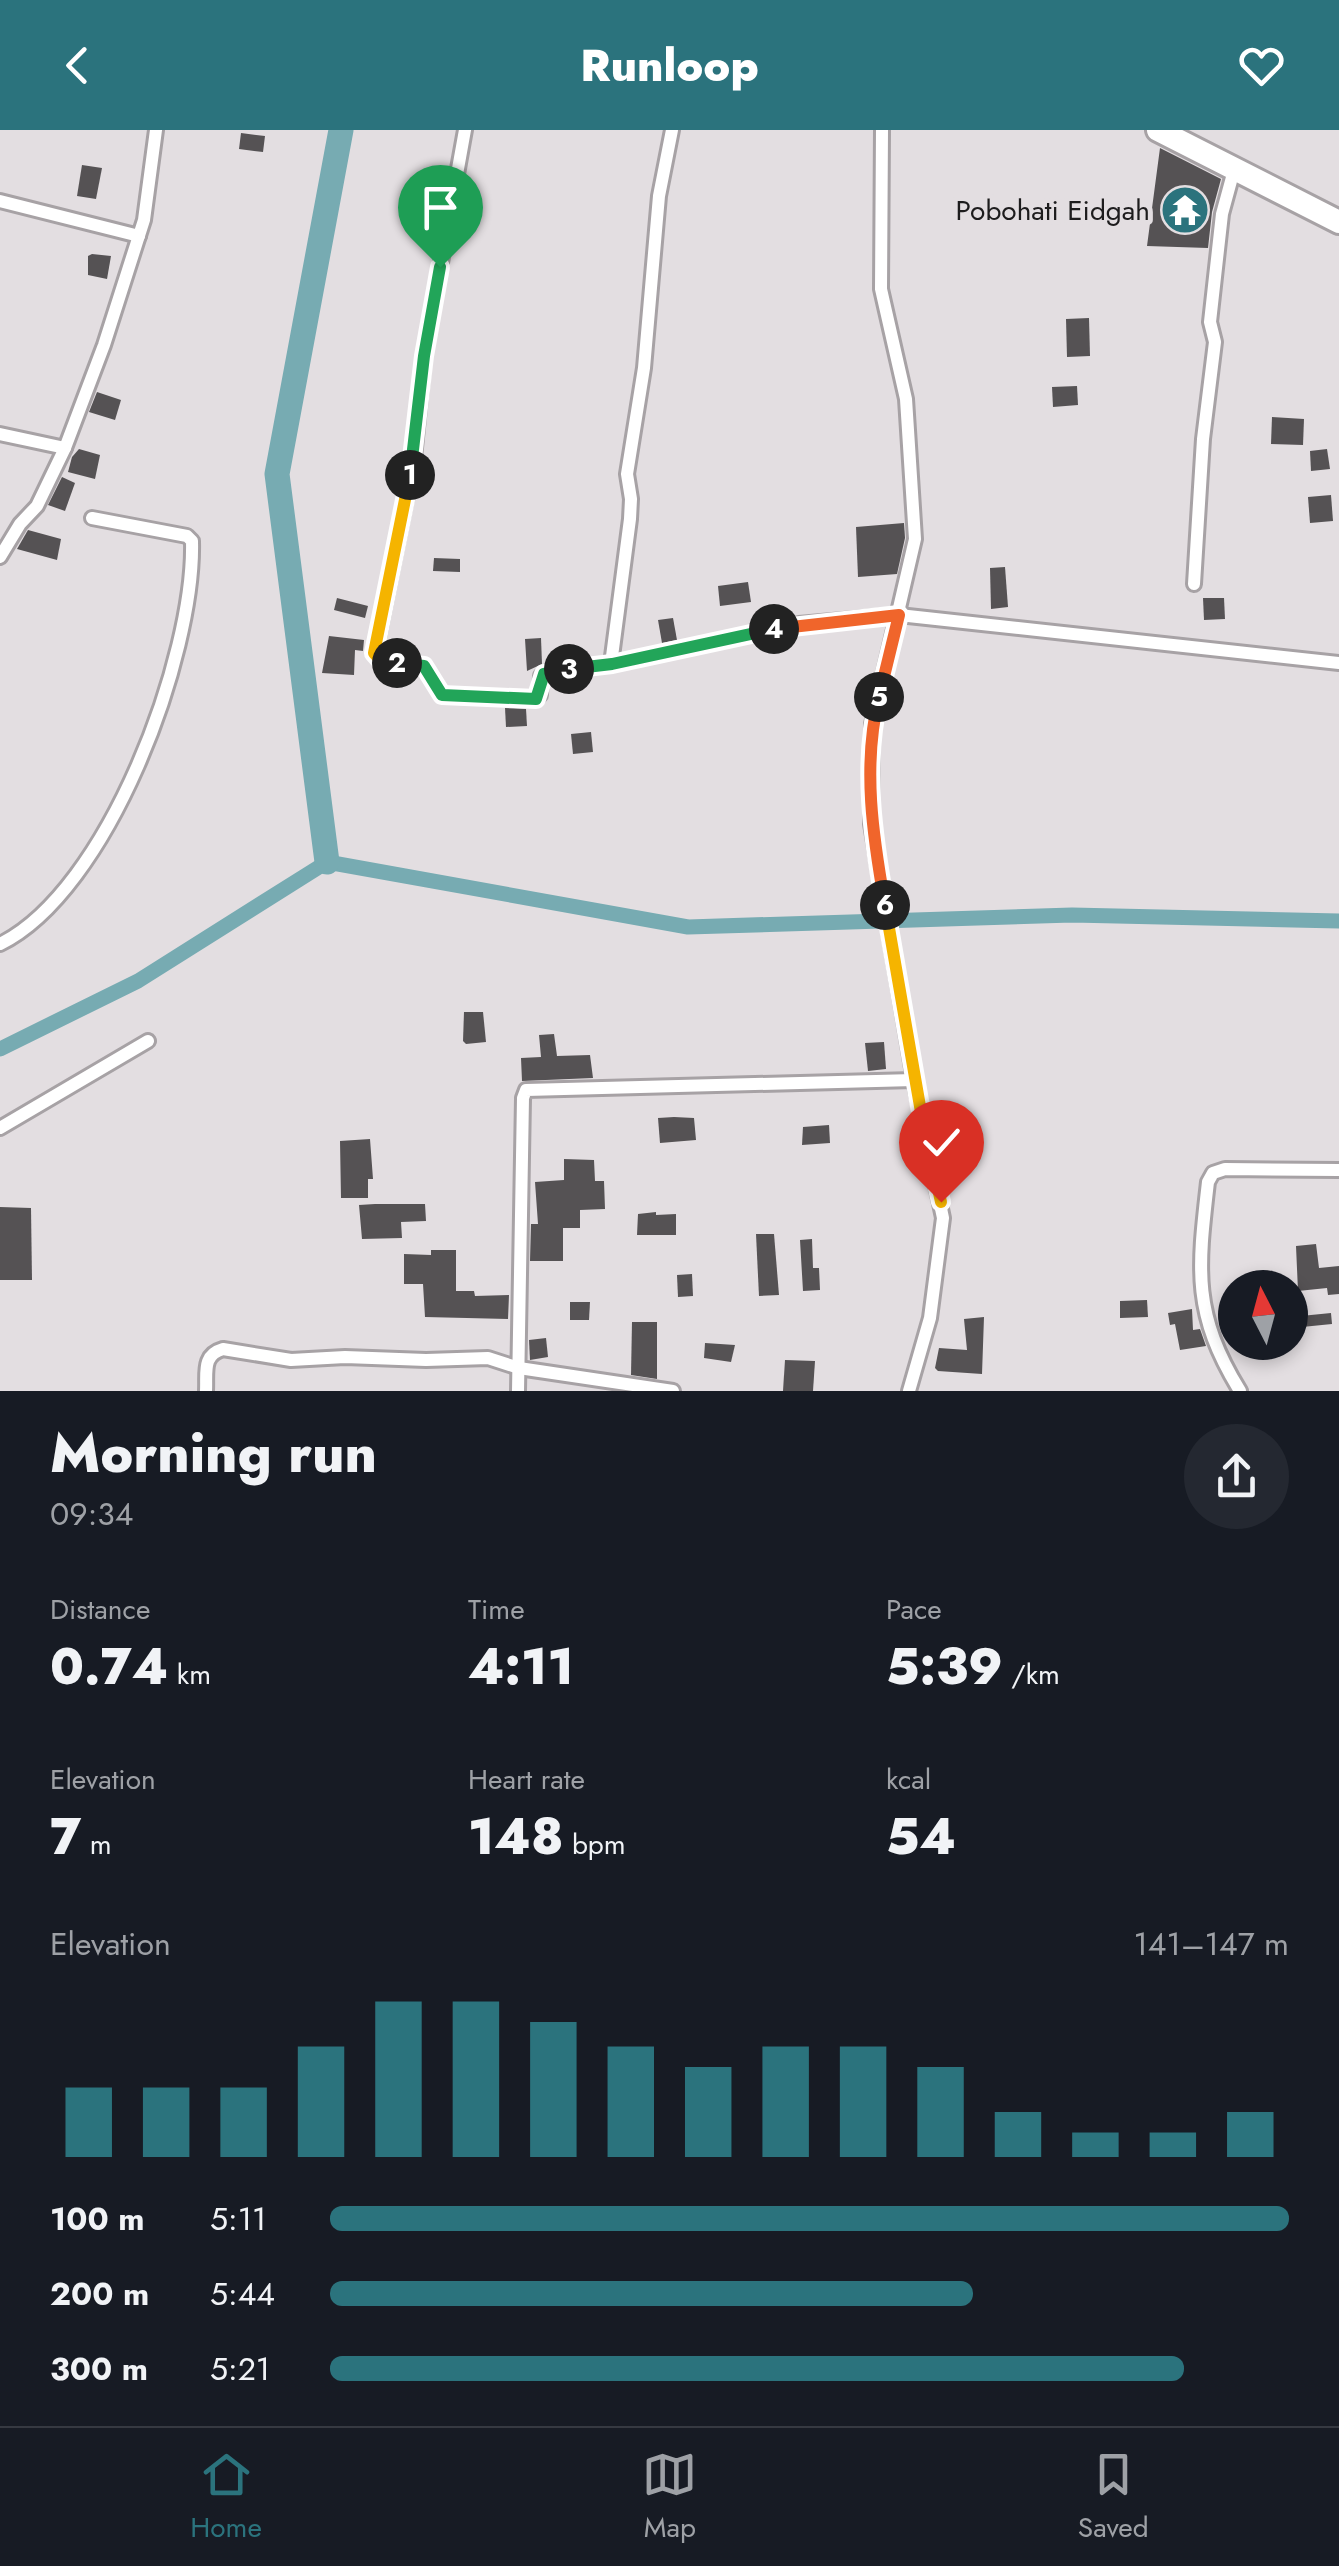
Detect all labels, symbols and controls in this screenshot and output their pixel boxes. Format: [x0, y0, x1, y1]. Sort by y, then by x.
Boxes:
text: Runloop [580, 33, 759, 98]
icon: back [50, 38, 105, 93]
icon: heart [1234, 38, 1289, 93]
pin [398, 165, 483, 268]
icon: arrive [413, 180, 468, 235]
temple icon: Pobohati Eidgah [1159, 184, 1211, 236]
place label: Pobohati Eidgah [956, 190, 1150, 231]
pin: 1 [385, 450, 435, 500]
text: 1 [403, 454, 417, 495]
pin: 4 [749, 604, 799, 654]
text: 4 [764, 608, 784, 649]
pin: 2 [372, 638, 422, 688]
text: 2 [388, 642, 406, 683]
pin: 3 [544, 644, 594, 694]
text: 3 [560, 648, 578, 689]
pin: 5 [854, 672, 904, 722]
text: 5 [870, 676, 888, 717]
pin: 6 [860, 880, 910, 930]
text: 6 [876, 884, 894, 925]
pin [899, 1100, 984, 1203]
icon: check [914, 1115, 969, 1170]
north arrow [1218, 1270, 1308, 1360]
map controls [1218, 1270, 1308, 1360]
text: Morning run [50, 1413, 377, 1493]
button: share [1184, 1424, 1289, 1529]
text: 09:34 [50, 1491, 133, 1537]
text: Distance [50, 1589, 150, 1630]
text: Time [468, 1589, 525, 1630]
text: Pace [886, 1589, 942, 1630]
text: 0.74 [50, 1630, 168, 1703]
text: 4:11 [468, 1630, 574, 1703]
text: 5:39 [886, 1630, 1003, 1703]
text: km [168, 1654, 211, 1695]
text: /km [1003, 1654, 1060, 1695]
text: Elevation [50, 1759, 156, 1800]
text: Heart rate [468, 1759, 585, 1800]
text: kcal [886, 1759, 931, 1800]
text: 7 [50, 1800, 81, 1873]
text: 148 [468, 1800, 564, 1873]
text: 54 [886, 1800, 956, 1873]
text: m [81, 1824, 112, 1865]
text: bpm [564, 1824, 626, 1865]
text: Elevation [50, 1921, 171, 1967]
text: 141–147 m [1133, 1921, 1289, 1967]
text: 100 m [50, 2196, 145, 2242]
text: 5:11 [210, 2196, 266, 2242]
text: 200 m [50, 2271, 149, 2317]
text: 5:44 [210, 2271, 275, 2317]
text: 300 m [50, 2346, 148, 2392]
text: 5:21 [210, 2346, 270, 2392]
tab: Home [190, 2447, 262, 2548]
tab: Map [642, 2447, 697, 2548]
tab: Saved [1078, 2447, 1149, 2548]

